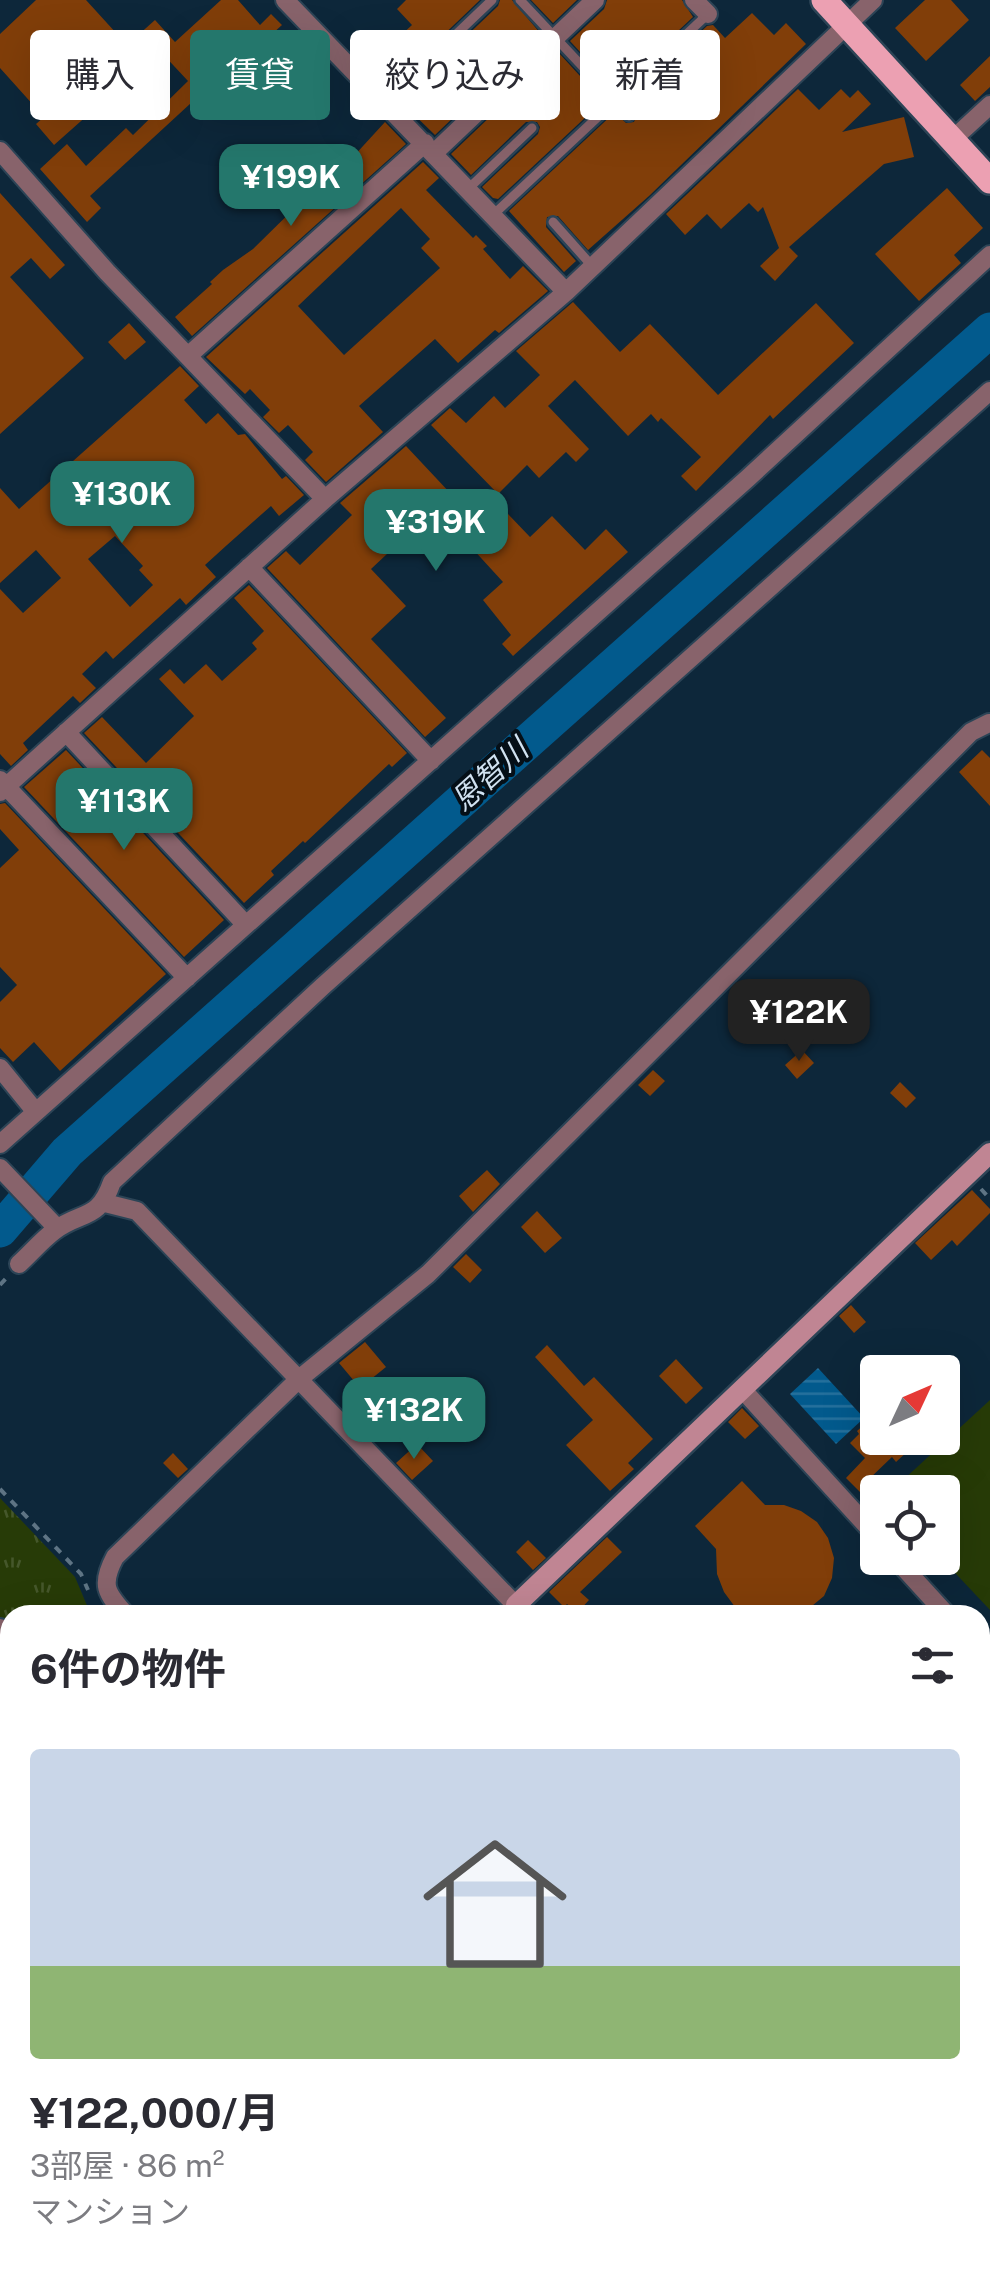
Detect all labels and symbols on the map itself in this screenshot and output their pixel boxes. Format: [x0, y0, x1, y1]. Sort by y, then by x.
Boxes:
pin: ¥199K [221, 144, 361, 229]
pin: ¥130K [52, 461, 192, 546]
pin: ¥319K [366, 489, 506, 574]
water label: 恩智川 [444, 729, 537, 818]
pin: ¥113K [54, 768, 194, 853]
pin: ¥122K [729, 979, 869, 1064]
north arrow [860, 1355, 960, 1455]
pin: ¥132K [344, 1377, 484, 1462]

